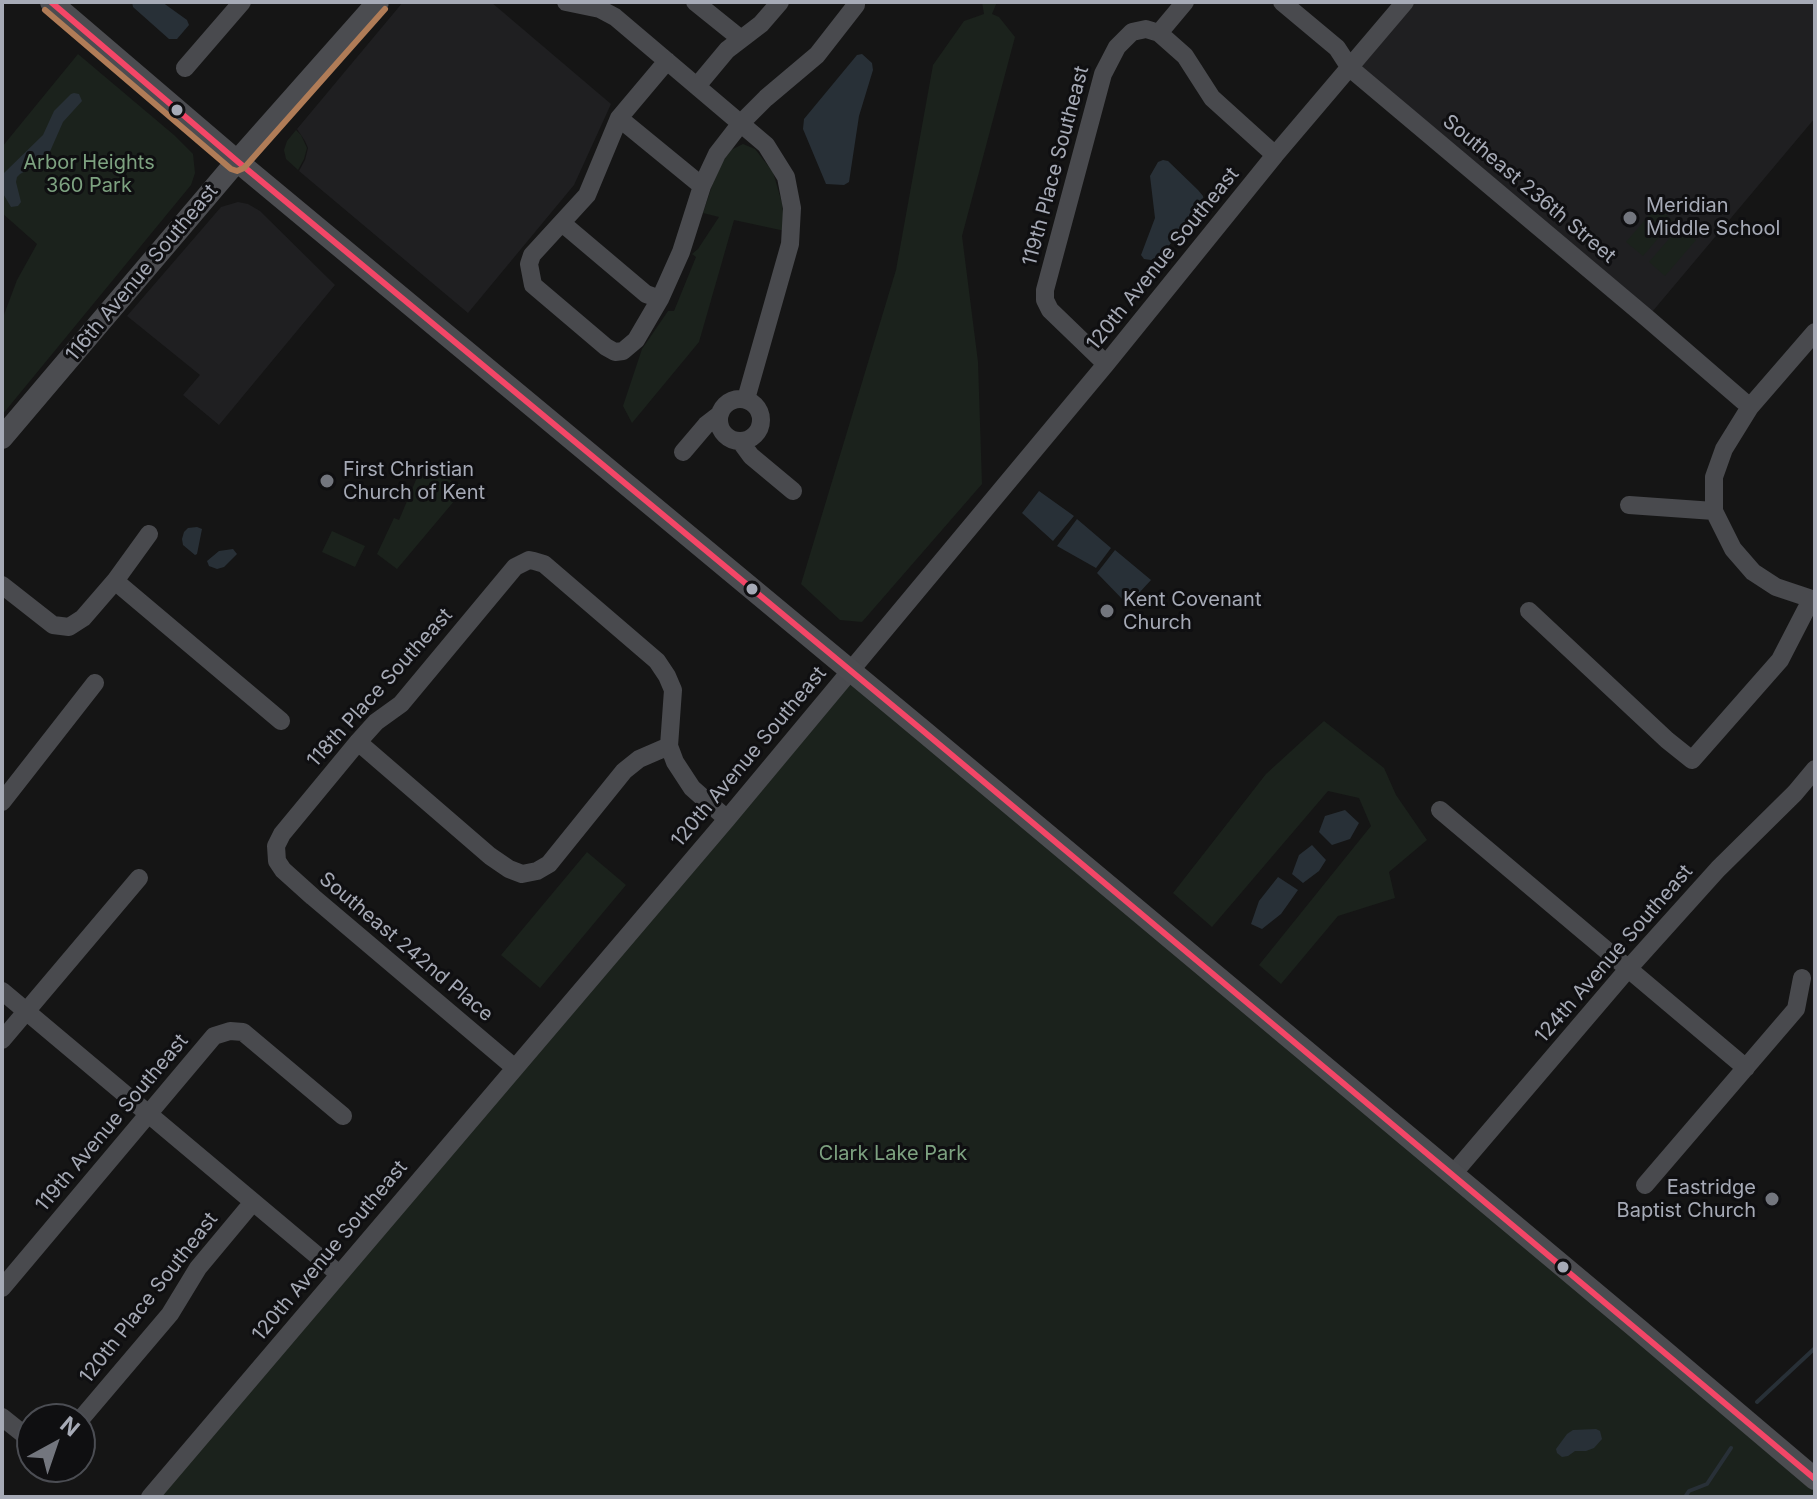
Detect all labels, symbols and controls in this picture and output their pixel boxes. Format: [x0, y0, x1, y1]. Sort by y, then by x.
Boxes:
street label: 119th Place Southeast [1018, 64, 1094, 268]
unlabelled marker [169, 102, 185, 118]
street label: Southeast 236th Street [1438, 110, 1620, 268]
park label: Arbor Heights 360 Park [23, 151, 155, 198]
street label: 120th Avenue Southeast [1082, 163, 1244, 355]
street label: 116th Avenue Southeast [61, 180, 223, 366]
place label: Meridian Middle School [1646, 194, 1780, 241]
marker: Meridian Middle School [1621, 209, 1639, 227]
place label: First Christian Church of Kent [343, 458, 485, 505]
marker: First Christian Church of Kent [318, 472, 336, 490]
unlabelled marker [744, 581, 760, 597]
place label: Kent Covenant Church [1123, 588, 1261, 635]
marker: Kent Covenant Church [1098, 602, 1116, 620]
street label: 118th Place Southeast [302, 604, 458, 772]
street label: 120th Avenue Southeast [666, 662, 832, 852]
street label: 124th Avenue Southeast [1530, 860, 1698, 1048]
street label: Southeast 242nd Place [314, 867, 498, 1027]
street label: 119th Avenue Southeast [31, 1029, 193, 1217]
park label: Clark Lake Park [819, 1142, 967, 1166]
street label: 120th Avenue Southeast [247, 1156, 413, 1346]
place label: Eastridge Baptist Church [1617, 1176, 1756, 1223]
marker: Eastridge Baptist Church [1763, 1190, 1781, 1208]
street label: 120th Place Southeast [75, 1208, 223, 1388]
unlabelled marker [1555, 1259, 1571, 1275]
north arrow [16, 1403, 96, 1483]
text: N [55, 1411, 85, 1441]

